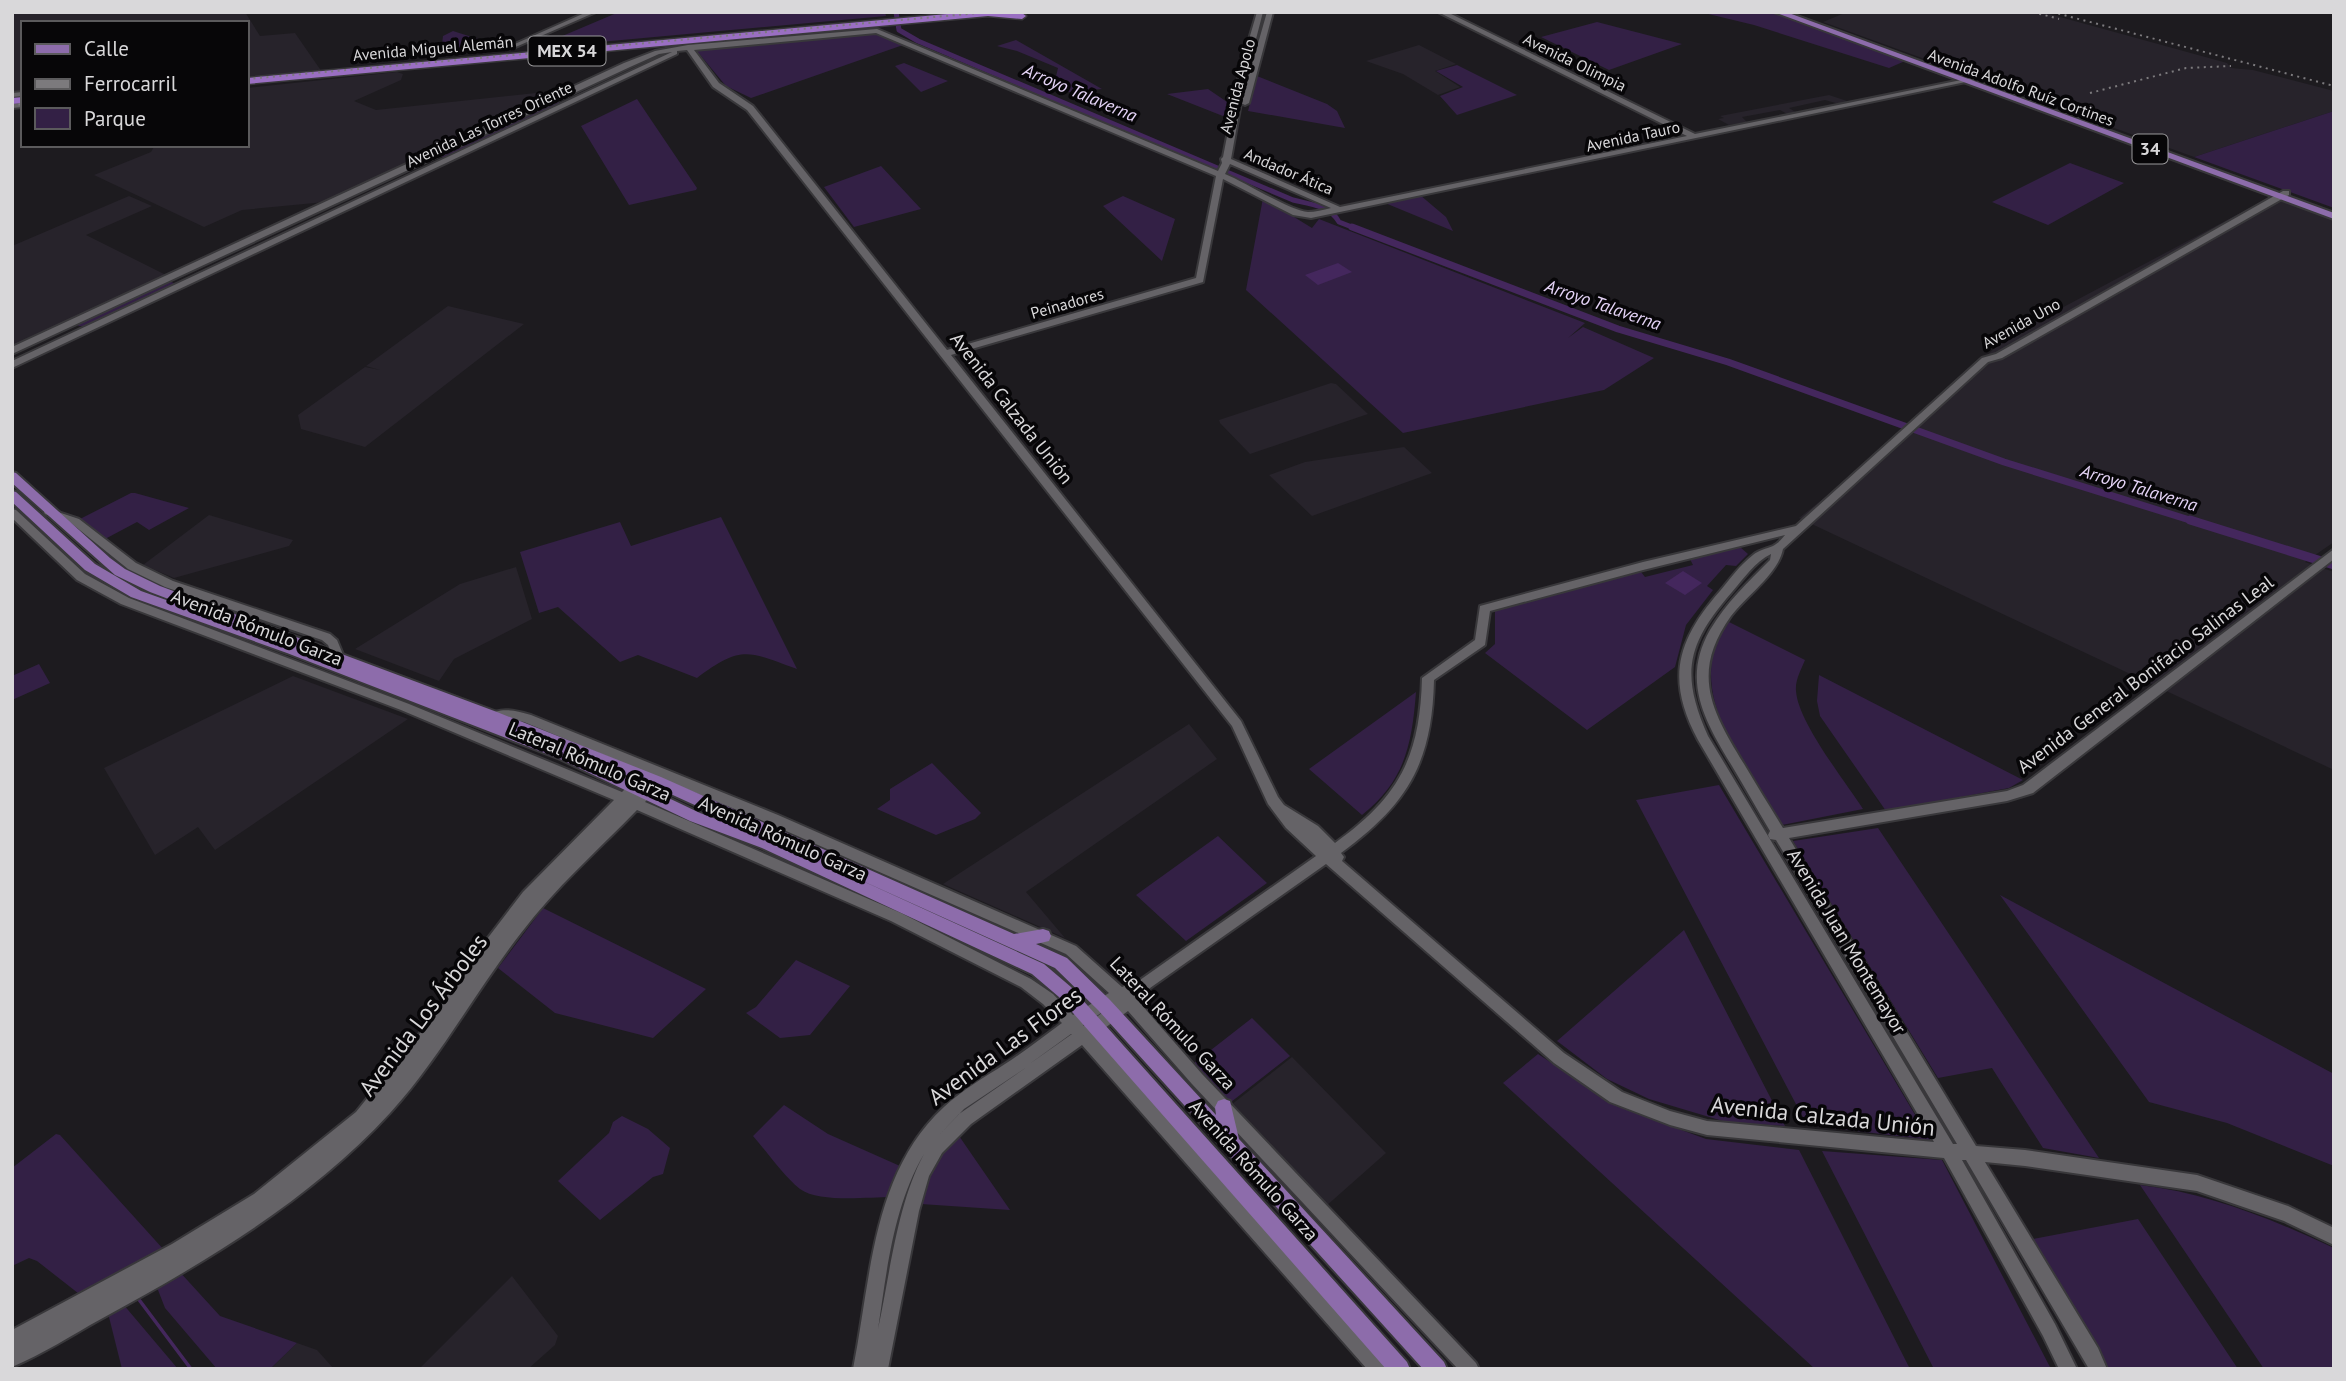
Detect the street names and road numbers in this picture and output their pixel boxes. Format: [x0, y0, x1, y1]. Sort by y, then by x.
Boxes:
street label: Avenida Olimpia [1520, 28, 1630, 96]
street label: Avenida Miguel Alemán [352, 31, 514, 65]
road number: MEX 54 [528, 36, 606, 66]
street label: Avenida Apolo [1215, 36, 1259, 136]
street label: Avenida Adolfo Ruíz Cortines [1925, 44, 2117, 130]
street label: Avenida Las Torres Oriente [403, 77, 575, 171]
street label: Avenida Tauro [1584, 116, 1682, 156]
road number: 34 [2132, 134, 2168, 164]
street label: Andador Ática [1241, 143, 1337, 199]
street label: Peinadores [1028, 283, 1106, 323]
street label: Avenida Uno [1979, 293, 2063, 353]
street label: Avenida Calzada Unión [945, 327, 1079, 489]
street label: Avenida General Bonifacio Salinas Leal [2012, 569, 2278, 778]
street label: Avenida Rómulo Garza [168, 583, 346, 671]
street label: Lateral Rómulo Garza [505, 716, 675, 806]
street label: Avenida Rómulo Garza [695, 790, 871, 886]
street label: Avenida Juan Montemayor [1782, 844, 1912, 1038]
street label: Avenida Los Árboles [352, 928, 493, 1102]
street label: Lateral Rómulo Garza [1105, 951, 1241, 1095]
street label: Avenida Las Flores [922, 980, 1087, 1111]
street label: Avenida Calzada Unión [1710, 1089, 1936, 1142]
street label: Avenida Rómulo Garza [1184, 1094, 1324, 1246]

